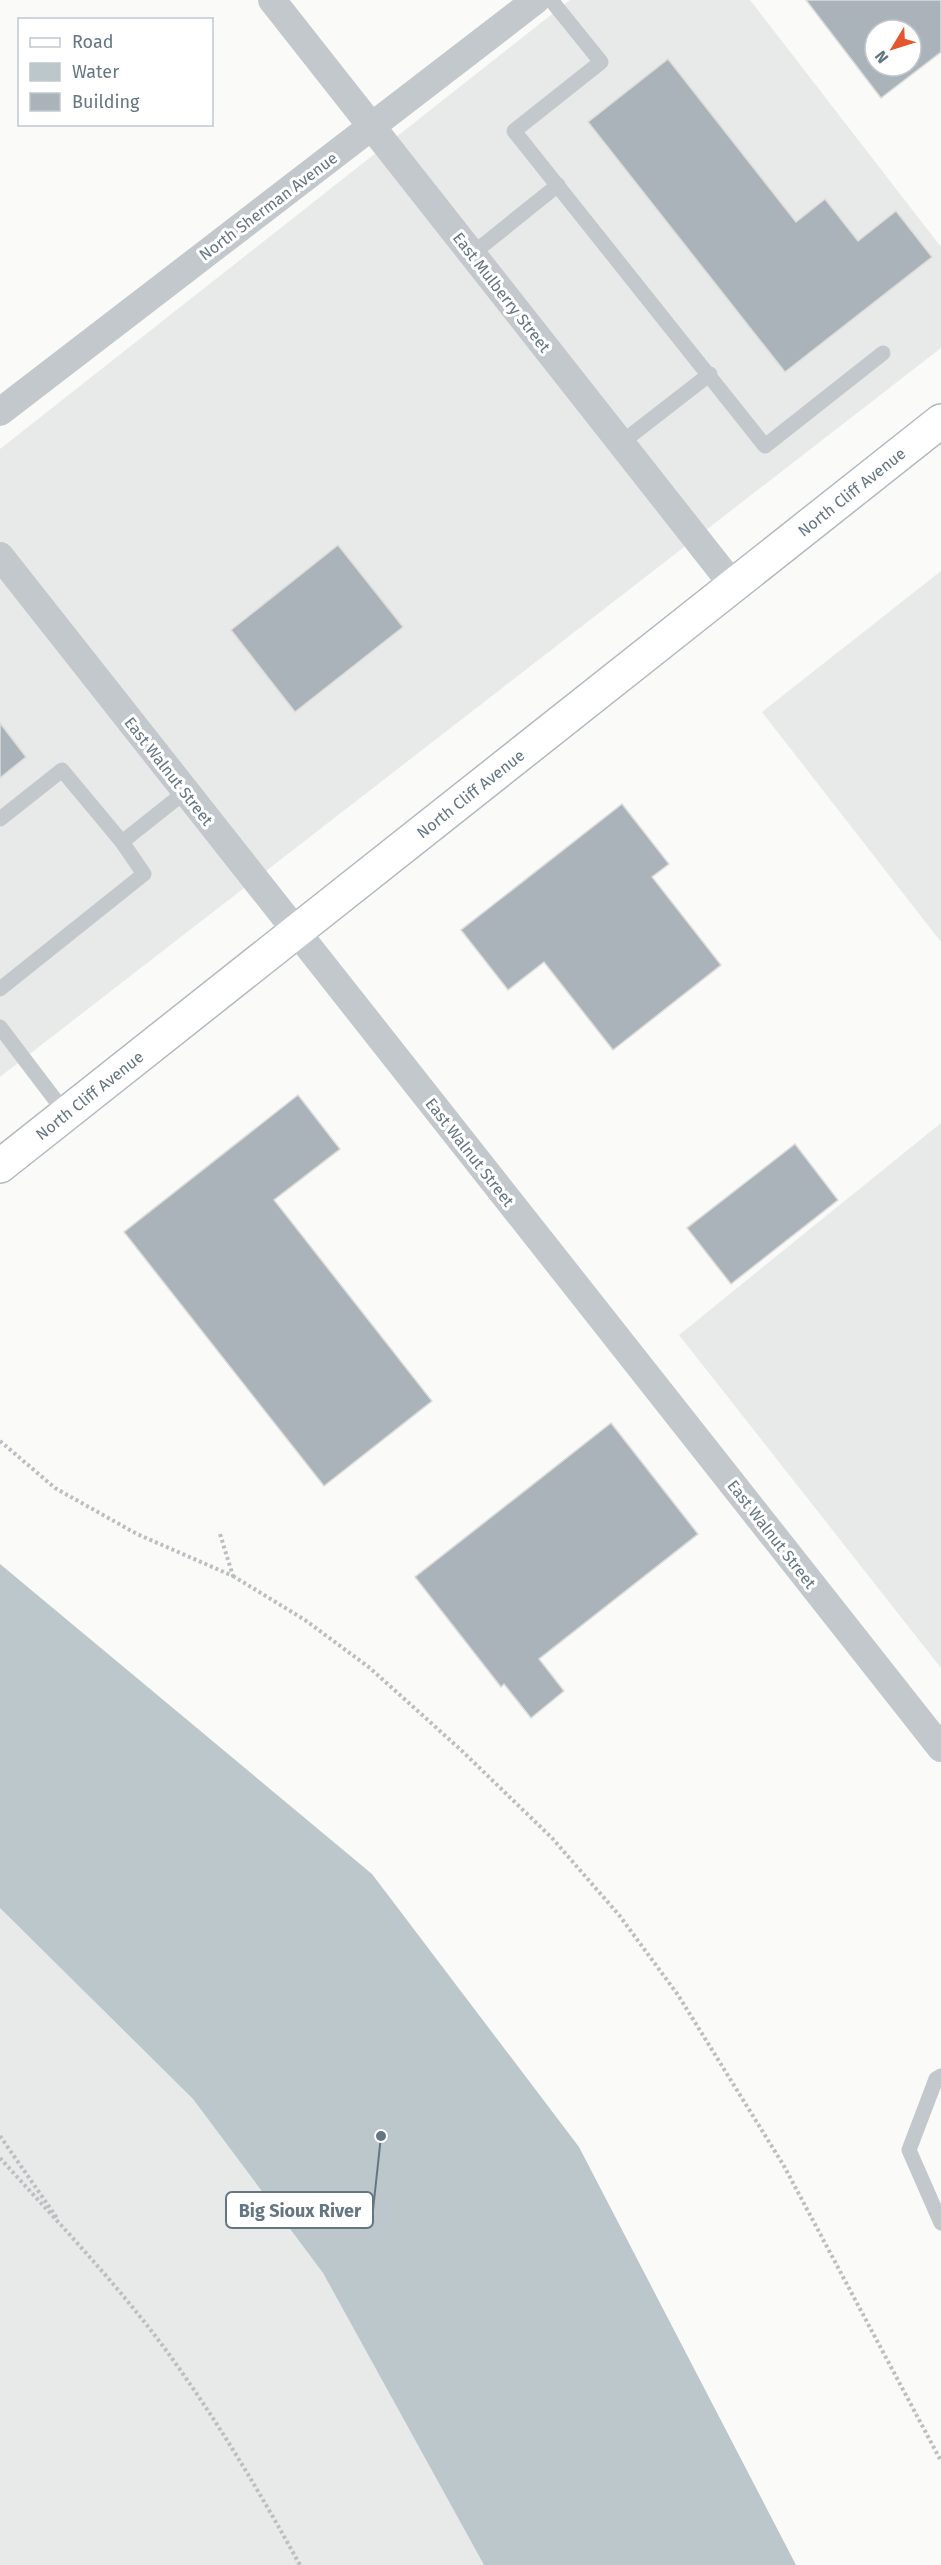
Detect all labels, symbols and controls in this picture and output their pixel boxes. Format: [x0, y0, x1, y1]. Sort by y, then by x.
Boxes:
legend [18, 18, 213, 126]
north arrow [863, 18, 923, 78]
text: Road [72, 31, 114, 53]
text: N [871, 47, 892, 67]
text: Water [72, 61, 119, 83]
text: Building [72, 91, 140, 113]
street label: North Sherman Avenue [196, 148, 341, 265]
street label: East Mulberry Street [449, 229, 554, 356]
street label: North Cliff Avenue [794, 444, 909, 541]
street label: East Walnut Street [120, 713, 217, 830]
street label: North Cliff Avenue [413, 746, 528, 842]
street label: North Cliff Avenue [32, 1047, 147, 1144]
street label: East Walnut Street [421, 1094, 518, 1211]
street label: East Walnut Street [723, 1476, 820, 1593]
callout: Big Sioux River [226, 2192, 373, 2228]
text: Big Sioux River [239, 2200, 362, 2222]

